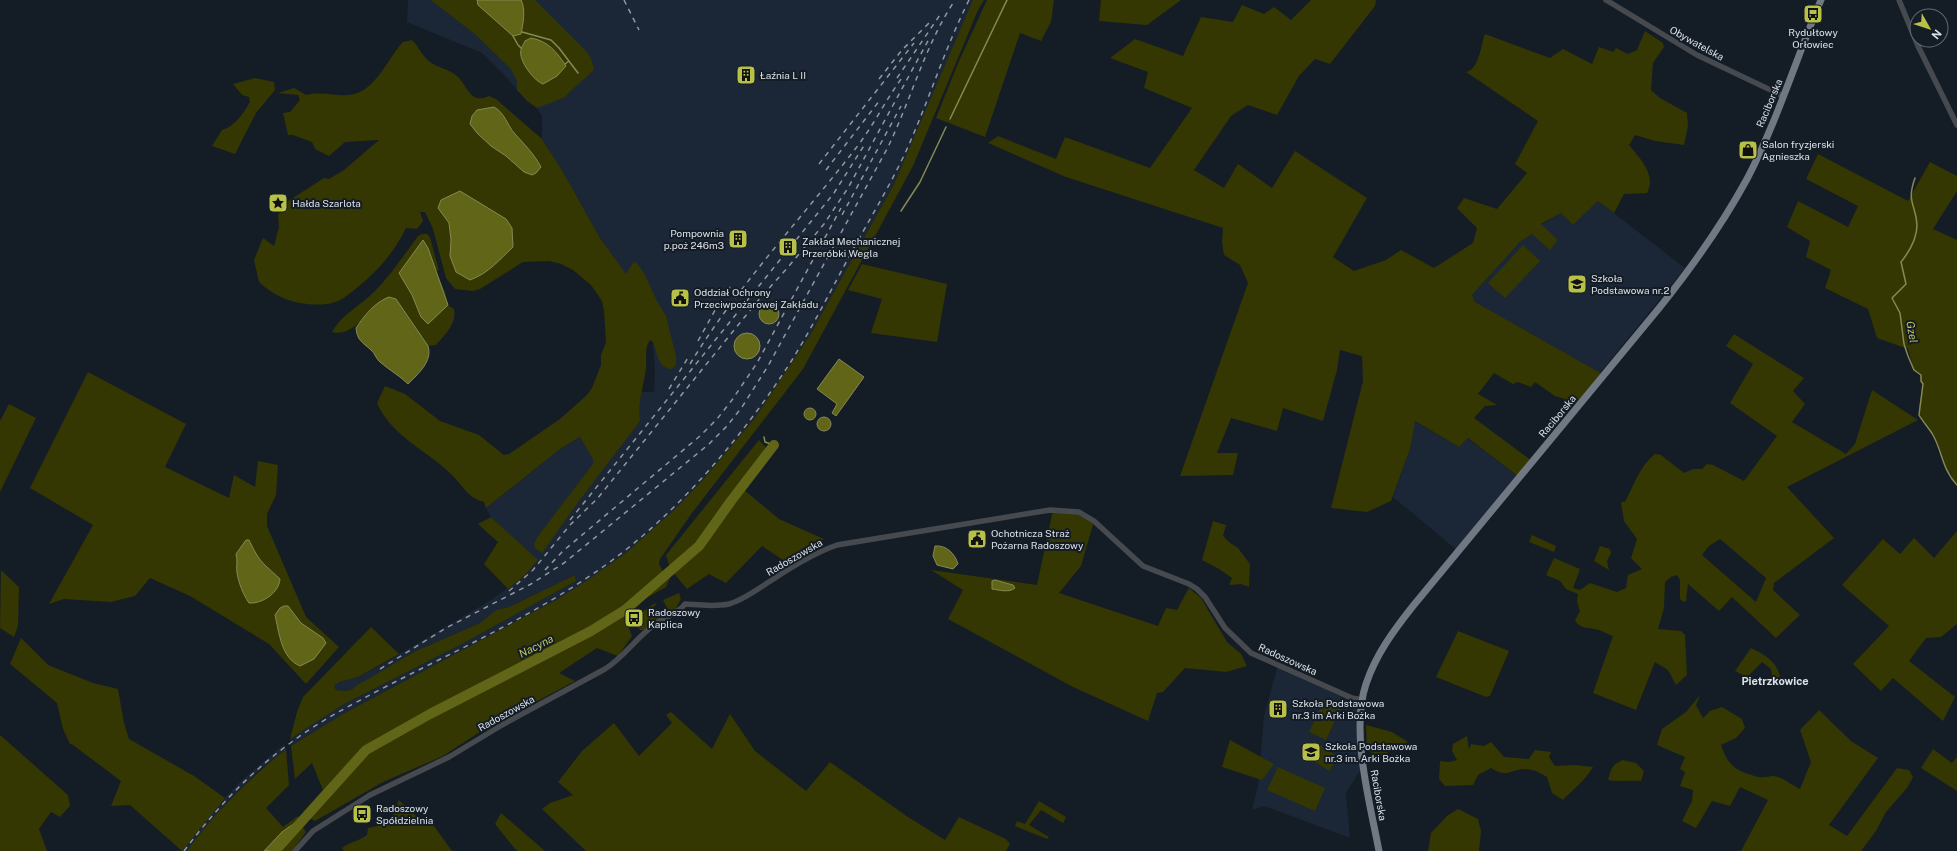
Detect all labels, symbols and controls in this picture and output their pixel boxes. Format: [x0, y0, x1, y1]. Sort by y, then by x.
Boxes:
bus stop icon: Rydułtowy Orłowiec [1802, 3, 1824, 25]
north arrow [1909, 8, 1949, 48]
street label: Obywatelska [1668, 23, 1726, 63]
place label: Rydułtowy Orłowiec [1788, 26, 1838, 50]
text: N [1929, 27, 1944, 41]
building icon: Łaźnia L II [735, 64, 757, 86]
place label: Łaźnia L II [760, 69, 806, 81]
street label: Raciborska [1753, 77, 1785, 129]
place label: Salon fryzjerski Agnieszka [1762, 138, 1834, 162]
shop icon: Salon fryzjerski Agnieszka [1737, 139, 1759, 161]
place icon: Hałda Szarlota [267, 192, 289, 214]
place label: Hałda Szarlota [292, 197, 361, 209]
place label: Pompownia p.poż 246m3 [664, 227, 724, 251]
building icon: Pompownia p.poż 246m3 [727, 228, 749, 250]
place label: Zakład Mechanicznej Przeróbki Wegla [802, 235, 900, 259]
building icon: Zakład Mechanicznej Przeróbki Wegla [777, 236, 799, 258]
place label: Szkoła Podstawowa nr.2 [1591, 272, 1669, 296]
school or university icon: Szkoła Podstawowa nr.2 [1566, 273, 1588, 295]
place label: Oddział Ochrony Przeciwpożarowej Zakładu [694, 286, 819, 310]
public building icon: Oddział Ochrony Przeciwpożarowej Zakładu [669, 287, 691, 309]
water label: Gzel [1904, 320, 1920, 344]
street label: Raciborska [1536, 392, 1578, 440]
place label: Ochotnicza Straż Pożarna Radoszowy [991, 527, 1084, 551]
public building icon: Ochotnicza Straż Pożarna Radoszowy [966, 528, 988, 550]
street label: Radoszowska [764, 536, 824, 578]
place label: Radoszowy Kaplica [648, 606, 701, 630]
bus stop icon: Radoszowy Kaplica [623, 607, 645, 629]
water label: Nacyna [517, 632, 555, 660]
street label: Radoszowska [1257, 641, 1319, 677]
district label: Pietrzkowice [1741, 675, 1809, 687]
street label: Radoszowska [476, 692, 536, 734]
place label: Szkoła Podstawowa nr.3 im Arki Bożka [1292, 697, 1384, 721]
building icon: Szkoła Podstawowa nr.3 im Arki Bożka [1267, 698, 1289, 720]
place label: Szkoła Podstawowa nr.3 im. Arki Bożka [1325, 740, 1417, 764]
school or university icon: Szkoła Podstawowa nr.3 im. Arki Bożka [1300, 741, 1322, 763]
street label: Raciborska [1369, 769, 1389, 821]
place label: Radoszowy Spółdzielnia [376, 802, 433, 826]
bus stop icon: Radoszowy Spółdzielnia [351, 803, 373, 825]

